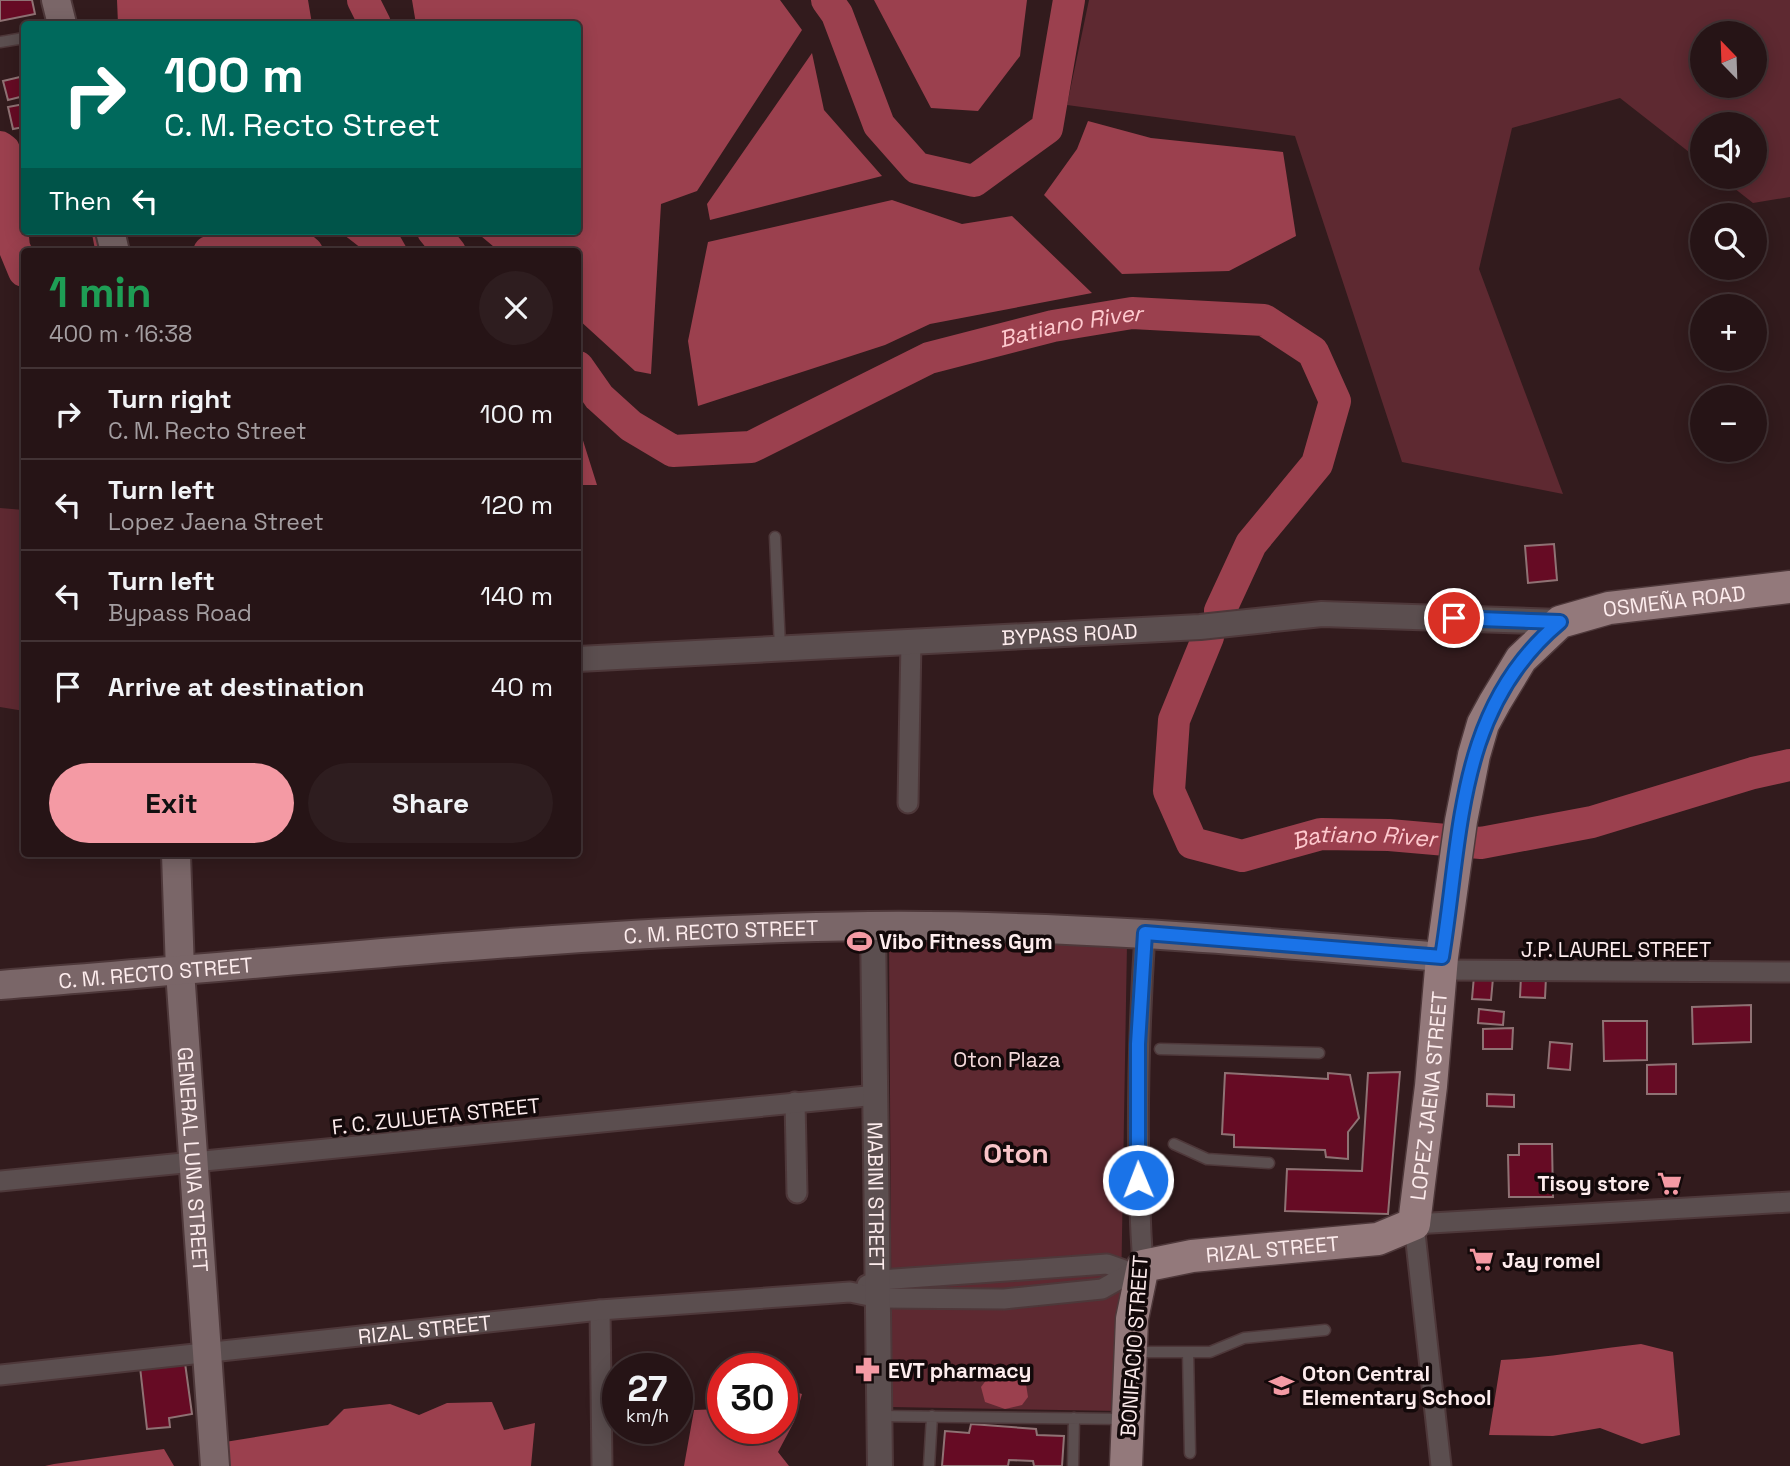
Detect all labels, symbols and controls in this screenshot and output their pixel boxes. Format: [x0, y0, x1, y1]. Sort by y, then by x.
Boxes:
north arrow [1690, 21, 1768, 98]
map controls [1690, 21, 1767, 462]
text: 100 m [164, 44, 304, 106]
icon: right [49, 49, 140, 140]
text: C. M. Recto Street [164, 105, 440, 145]
button: sound [1690, 112, 1767, 189]
icon: left [126, 182, 164, 220]
text: Then [49, 184, 112, 218]
button: search [1690, 203, 1767, 280]
text: 1 min [49, 266, 152, 319]
button: close [479, 271, 553, 345]
button: + [1690, 294, 1767, 371]
water label: Batiano River [995, 298, 1145, 354]
text: 400 m · 16:38 [49, 319, 192, 349]
text: Turn right [108, 382, 232, 416]
button: − [1690, 385, 1767, 462]
icon: right [49, 395, 87, 433]
text: 100 m [480, 397, 553, 431]
text: C. M. Recto Street [108, 416, 307, 446]
text: Turn left [108, 473, 215, 507]
icon: left [49, 486, 87, 524]
text: 120 m [481, 488, 553, 522]
text: Lopez Jaena Street [108, 507, 324, 537]
text: Turn left [108, 564, 215, 598]
icon: left [49, 577, 87, 615]
text: 140 m [480, 579, 553, 613]
street label: OSMEÑA ROAD [1601, 579, 1747, 622]
pin [1424, 588, 1484, 648]
text: Bypass Road [108, 598, 252, 628]
icon: arrive [1435, 599, 1473, 637]
street label: BYPASS ROAD [1001, 617, 1138, 651]
icon: arrive [49, 668, 87, 706]
text: Arrive at destination [108, 670, 365, 704]
text: 40 m [491, 670, 553, 704]
button: Exit [49, 763, 294, 843]
button: Share [308, 763, 553, 843]
water label: Batiano River [1288, 819, 1440, 857]
street label: C. M. RECTO STREET [623, 913, 819, 949]
sports icon: Vibo Fitness Gym [845, 927, 873, 955]
place label: Vibo Fitness Gym [879, 928, 1053, 955]
street label: J.P. LAUREL STREET [1521, 936, 1711, 963]
street label: C. M. RECTO STREET [57, 951, 254, 994]
street label: LOPEZ JAENA STREET [1404, 990, 1453, 1202]
street label: GENERAL LUNA STREET [172, 1046, 215, 1273]
park label: Oton Plaza [953, 1046, 1061, 1073]
street label: F. C. ZULUETA STREET [331, 1092, 541, 1140]
street label: MABINI STREET [862, 1121, 891, 1271]
district label: Oton [983, 1135, 1049, 1171]
position arrow [1101, 1143, 1175, 1217]
supermarket icon: Tisoy store [1656, 1169, 1684, 1197]
place label: Tisoy store [1537, 1170, 1650, 1197]
street label: RIZAL STREET [1204, 1229, 1340, 1268]
supermarket icon: Jay romel [1468, 1246, 1496, 1274]
place label: Jay romel [1502, 1247, 1601, 1274]
street label: BONIFACIO STREET [1114, 1254, 1154, 1438]
street label: RIZAL STREET [356, 1308, 493, 1350]
speed limit sign: 30 [707, 1353, 798, 1444]
pharmacy icon: EVT pharmacy [854, 1356, 882, 1384]
place label: EVT pharmacy [888, 1357, 1032, 1384]
place label: Oton Central Elementary School [1302, 1360, 1492, 1411]
text: 27 [628, 1367, 667, 1411]
school or university icon: Oton Central Elementary School [1268, 1371, 1296, 1399]
text: km/h [626, 1404, 669, 1427]

